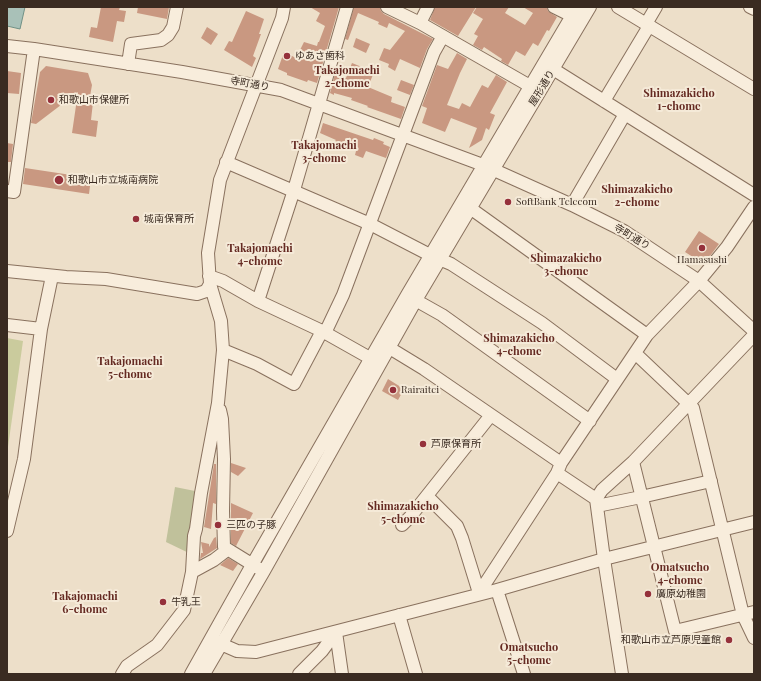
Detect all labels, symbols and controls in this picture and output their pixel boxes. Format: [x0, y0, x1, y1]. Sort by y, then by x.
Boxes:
place label: ゆあさ歯科 [295, 50, 345, 62]
marker: ゆあさ歯科 [282, 51, 292, 61]
district label: Takajomachi 2-chome [314, 64, 380, 90]
street label: 屋形通り [527, 68, 557, 108]
street label: 寺町通り [229, 75, 271, 93]
district label: Shimazakicho 1-chome [643, 87, 715, 113]
place label: 和歌山市保健所 [59, 94, 129, 106]
marker: 和歌山市保健所 [46, 95, 56, 105]
district label: Takajomachi 3-chome [291, 139, 357, 165]
marker: 和歌山市立城南病院 [53, 174, 65, 186]
place label: 和歌山市立城南病院 [68, 174, 158, 186]
district label: Shimazakicho 2-chome [601, 183, 673, 209]
place label: SoftBank Telecom [516, 196, 597, 208]
marker: SoftBank Telecom [503, 197, 513, 207]
place label: 城南保育所 [144, 213, 194, 225]
marker: 城南保育所 [131, 214, 141, 224]
street label: 寺町通り [612, 222, 652, 252]
district label: Takajomachi 4-chome [227, 242, 293, 268]
marker: Hamasushi [697, 243, 707, 253]
district label: Shimazakicho 3-chome [530, 252, 602, 278]
place label: Hamasushi [677, 254, 727, 266]
district label: Shimazakicho 4-chome [483, 332, 555, 358]
district label: Takajomachi 5-chome [97, 355, 163, 381]
place label: Rairaitei [401, 384, 439, 396]
marker: Rairaitei [388, 385, 398, 395]
place label: 芦原保育所 [431, 438, 481, 450]
marker: 芦原保育所 [418, 439, 428, 449]
district label: Shimazakicho 5-chome [367, 500, 439, 526]
place label: 三匹の子豚 [226, 519, 276, 531]
marker: 三匹の子豚 [213, 520, 223, 530]
district label: Omatsucho 4-chome [651, 561, 709, 587]
place label: 廣原幼稚園 [656, 588, 706, 600]
marker: 廣原幼稚園 [643, 589, 653, 599]
district label: Takajomachi 6-chome [52, 590, 118, 616]
place label: 牛乳王 [171, 596, 201, 608]
marker: 牛乳王 [158, 597, 168, 607]
place label: 和歌山市立芦原児童館 [621, 634, 721, 646]
marker: 和歌山市立芦原児童館 [724, 635, 734, 645]
district label: Omatsucho 5-chome [500, 641, 558, 667]

